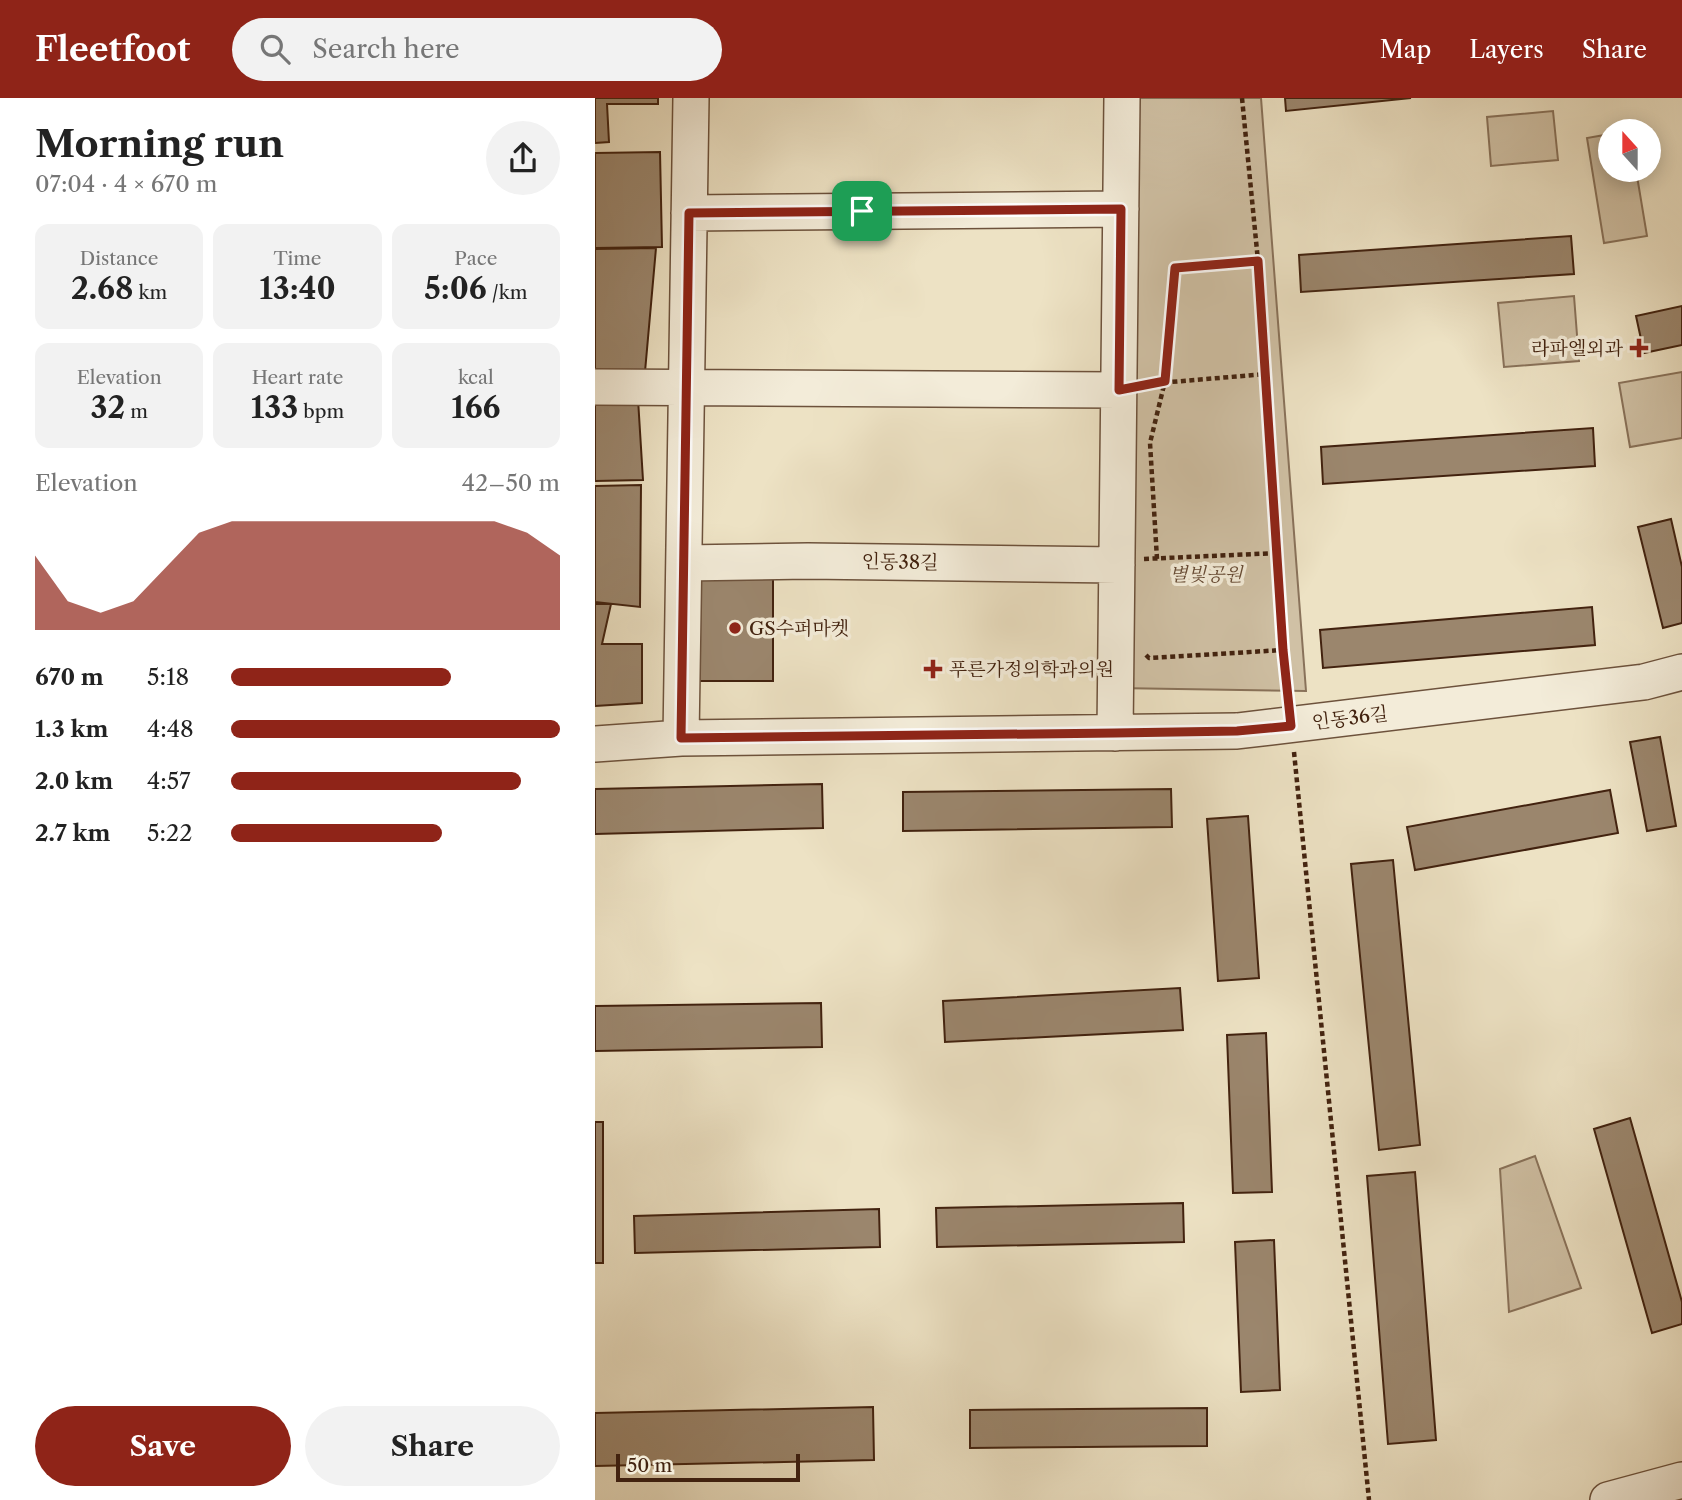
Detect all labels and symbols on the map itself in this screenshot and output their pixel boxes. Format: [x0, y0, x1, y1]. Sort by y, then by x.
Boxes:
north arrow [1598, 119, 1661, 182]
pin [832, 181, 892, 241]
place label: 라파엘외과 [1531, 337, 1624, 360]
marker: 라파엘외과 [1629, 338, 1649, 358]
street label: 인동38길 [861, 550, 939, 574]
park label: 별빛공원 [1169, 563, 1244, 586]
place label: GS수퍼마켓 [749, 617, 849, 640]
marker: GS수퍼마켓 [727, 620, 743, 636]
place label: 푸른가정의학과의원 [949, 658, 1114, 681]
marker: 푸른가정의학과의원 [923, 659, 943, 679]
street label: 인동36길 [1311, 702, 1389, 734]
scale bar [616, 1451, 800, 1483]

